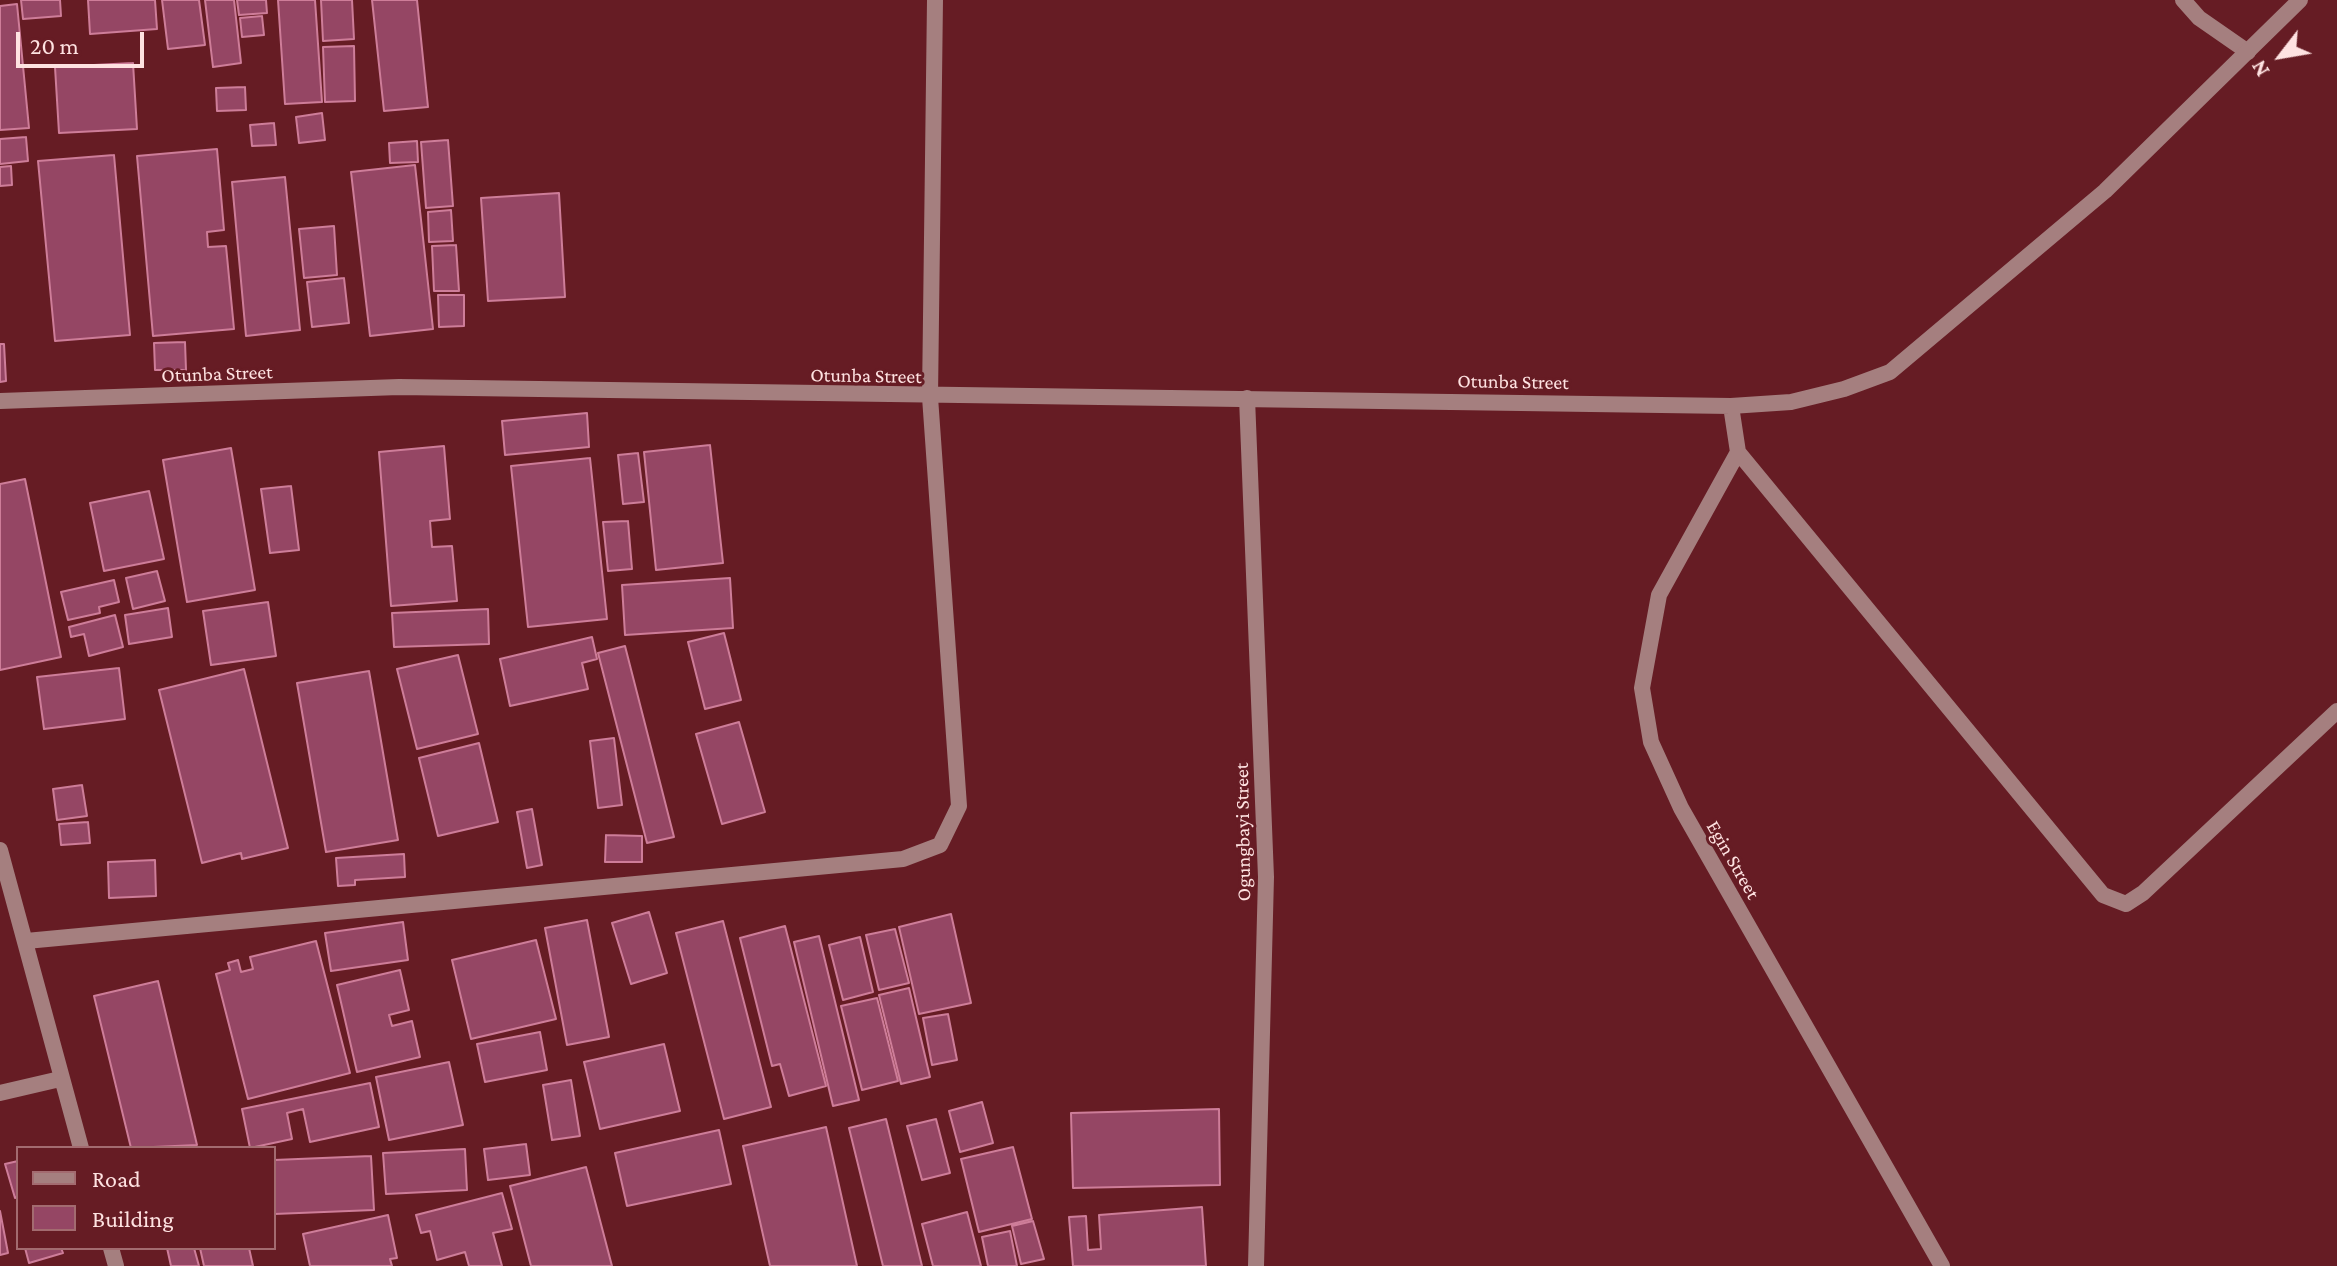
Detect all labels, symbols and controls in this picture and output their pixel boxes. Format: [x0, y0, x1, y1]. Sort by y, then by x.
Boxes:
scale bar [20, 16, 148, 66]
north arrow [2241, 16, 2321, 96]
text: 20 m [30, 32, 79, 59]
text: N [2245, 56, 2275, 81]
street label: Otunba Street [161, 360, 273, 388]
street label: Otunba Street [810, 363, 922, 389]
street label: Otunba Street [1457, 369, 1569, 395]
street label: Ogungbayi Street [1230, 763, 1256, 901]
street label: Egin Street [1701, 816, 1765, 904]
legend [16, 1146, 276, 1250]
text: Road [92, 1165, 141, 1192]
text: Building [92, 1205, 174, 1232]

